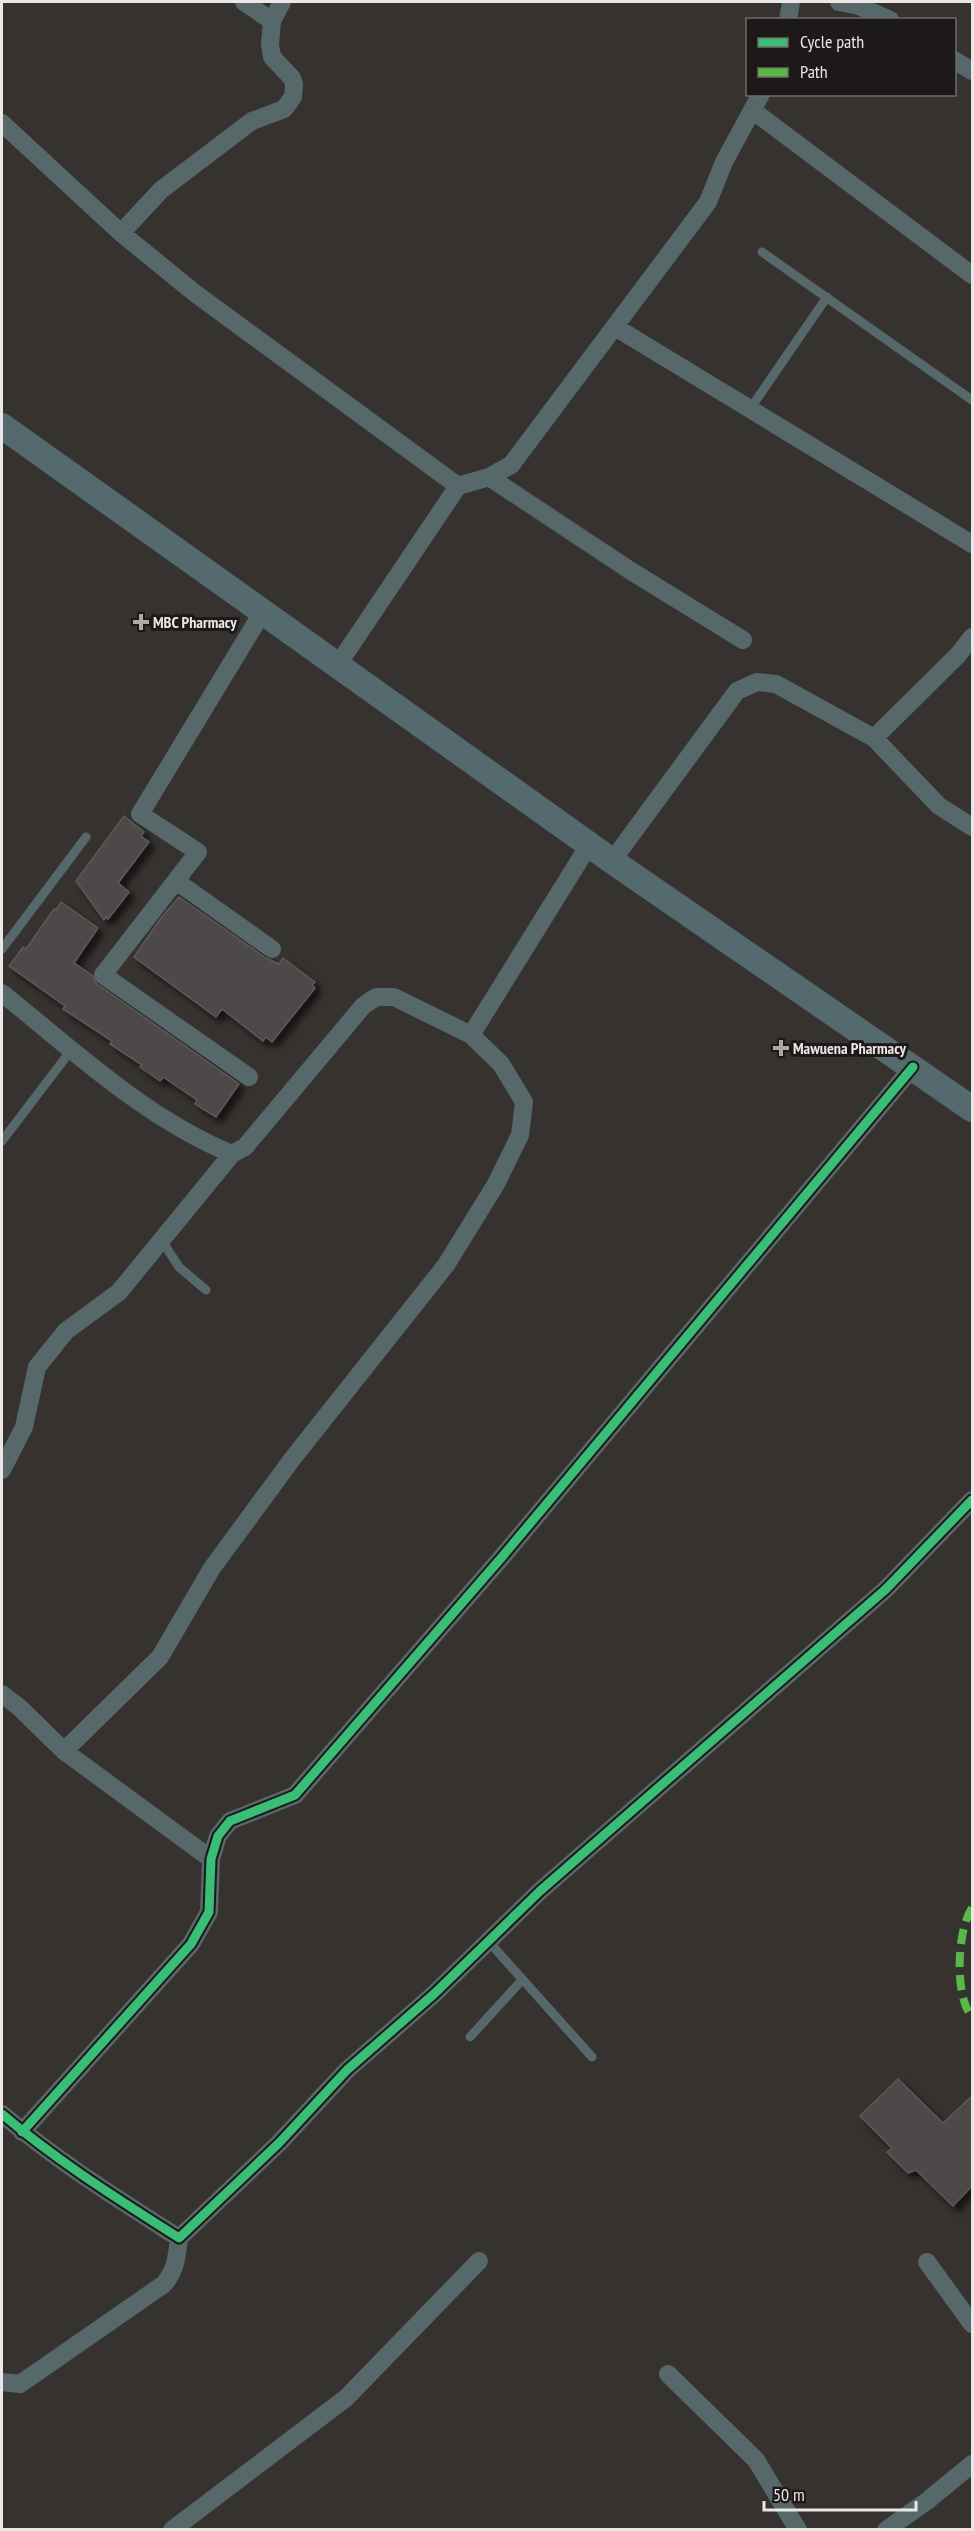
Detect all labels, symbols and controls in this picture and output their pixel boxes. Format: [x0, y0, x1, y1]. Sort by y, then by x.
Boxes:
legend [746, 18, 956, 96]
text: Cycle path [800, 30, 864, 53]
text: Path [800, 60, 828, 83]
place label: MBC Pharmacy [153, 612, 237, 632]
marker: MBC Pharmacy [134, 615, 148, 629]
place label: Mawuena Pharmacy [793, 1038, 907, 1058]
marker: Mawuena Pharmacy [774, 1041, 788, 1055]
scale bar [764, 2474, 916, 2512]
text: 50 m [773, 2483, 805, 2506]

